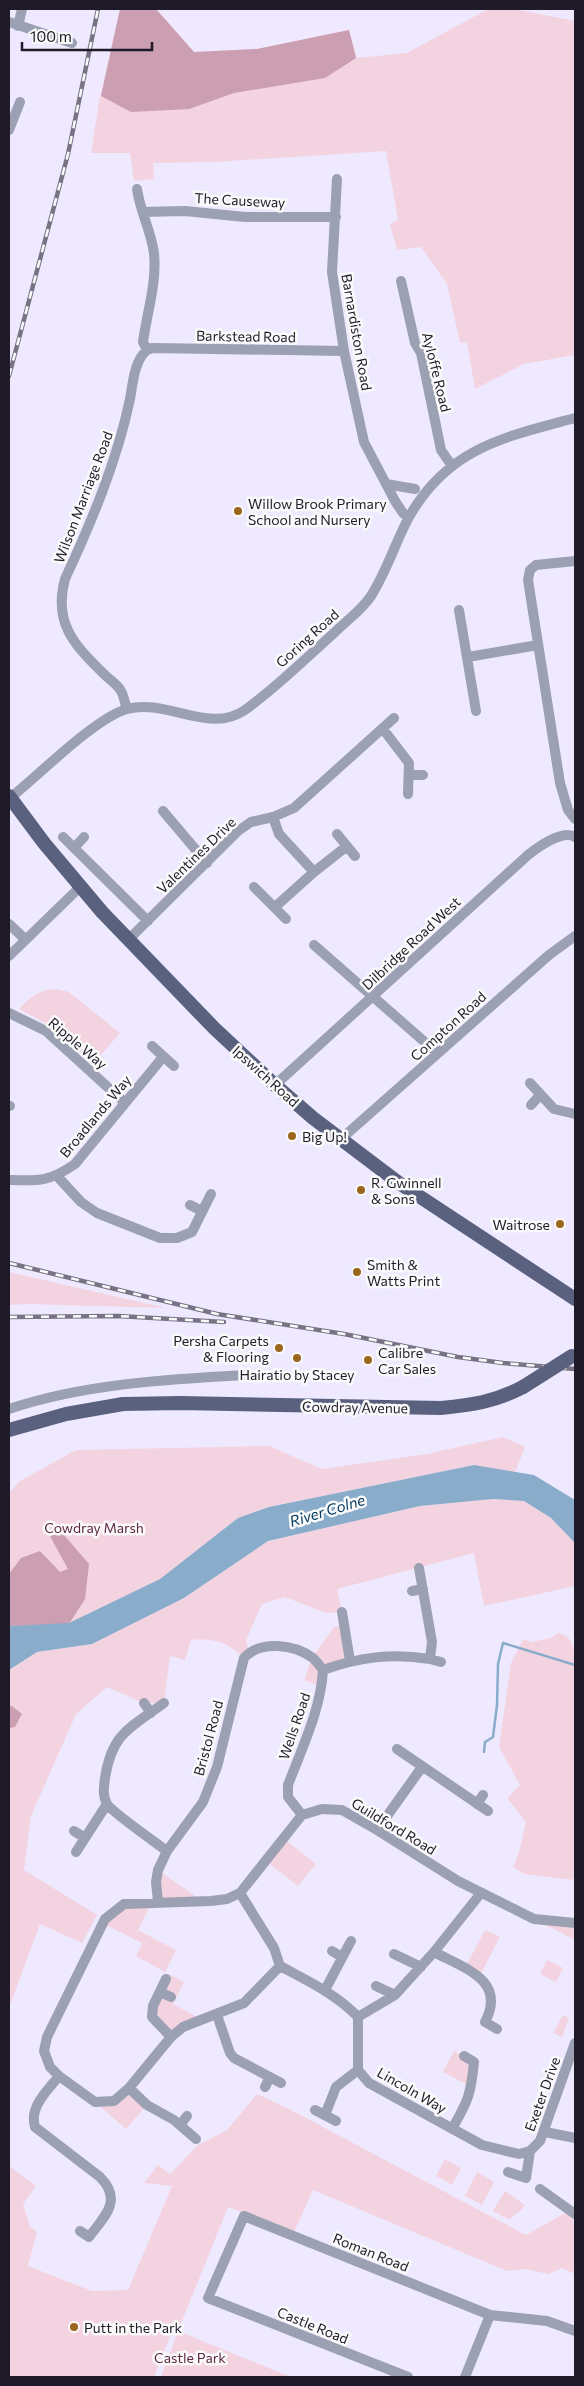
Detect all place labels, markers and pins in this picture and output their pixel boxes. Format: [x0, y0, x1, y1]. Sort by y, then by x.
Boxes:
place label: Willow Brook Primary School and Nursery [248, 495, 387, 528]
marker: Willow Brook Primary School and Nursery [232, 505, 244, 517]
place label: Big Up! [302, 1128, 347, 1145]
marker: Big Up! [286, 1130, 298, 1142]
place label: R. Gwinnell & Sons [371, 1174, 442, 1207]
marker: R. Gwinnell & Sons [355, 1184, 367, 1196]
place label: Waitrose [492, 1216, 550, 1233]
marker: Waitrose [554, 1218, 566, 1230]
place label: Smith & Watts Print [367, 1256, 440, 1289]
marker: Smith & Watts Print [351, 1266, 363, 1278]
place label: Persha Carpets & Flooring [173, 1332, 269, 1365]
marker: Persha Carpets & Flooring [273, 1342, 285, 1354]
place label: Calibre Car Sales [378, 1344, 436, 1377]
marker: Hairatio by Stacey [291, 1352, 303, 1364]
marker: Calibre Car Sales [362, 1354, 374, 1366]
place label: Hairatio by Stacey [239, 1366, 355, 1383]
place label: Putt in the Park [84, 2319, 183, 2336]
marker: Putt in the Park [68, 2321, 80, 2333]

